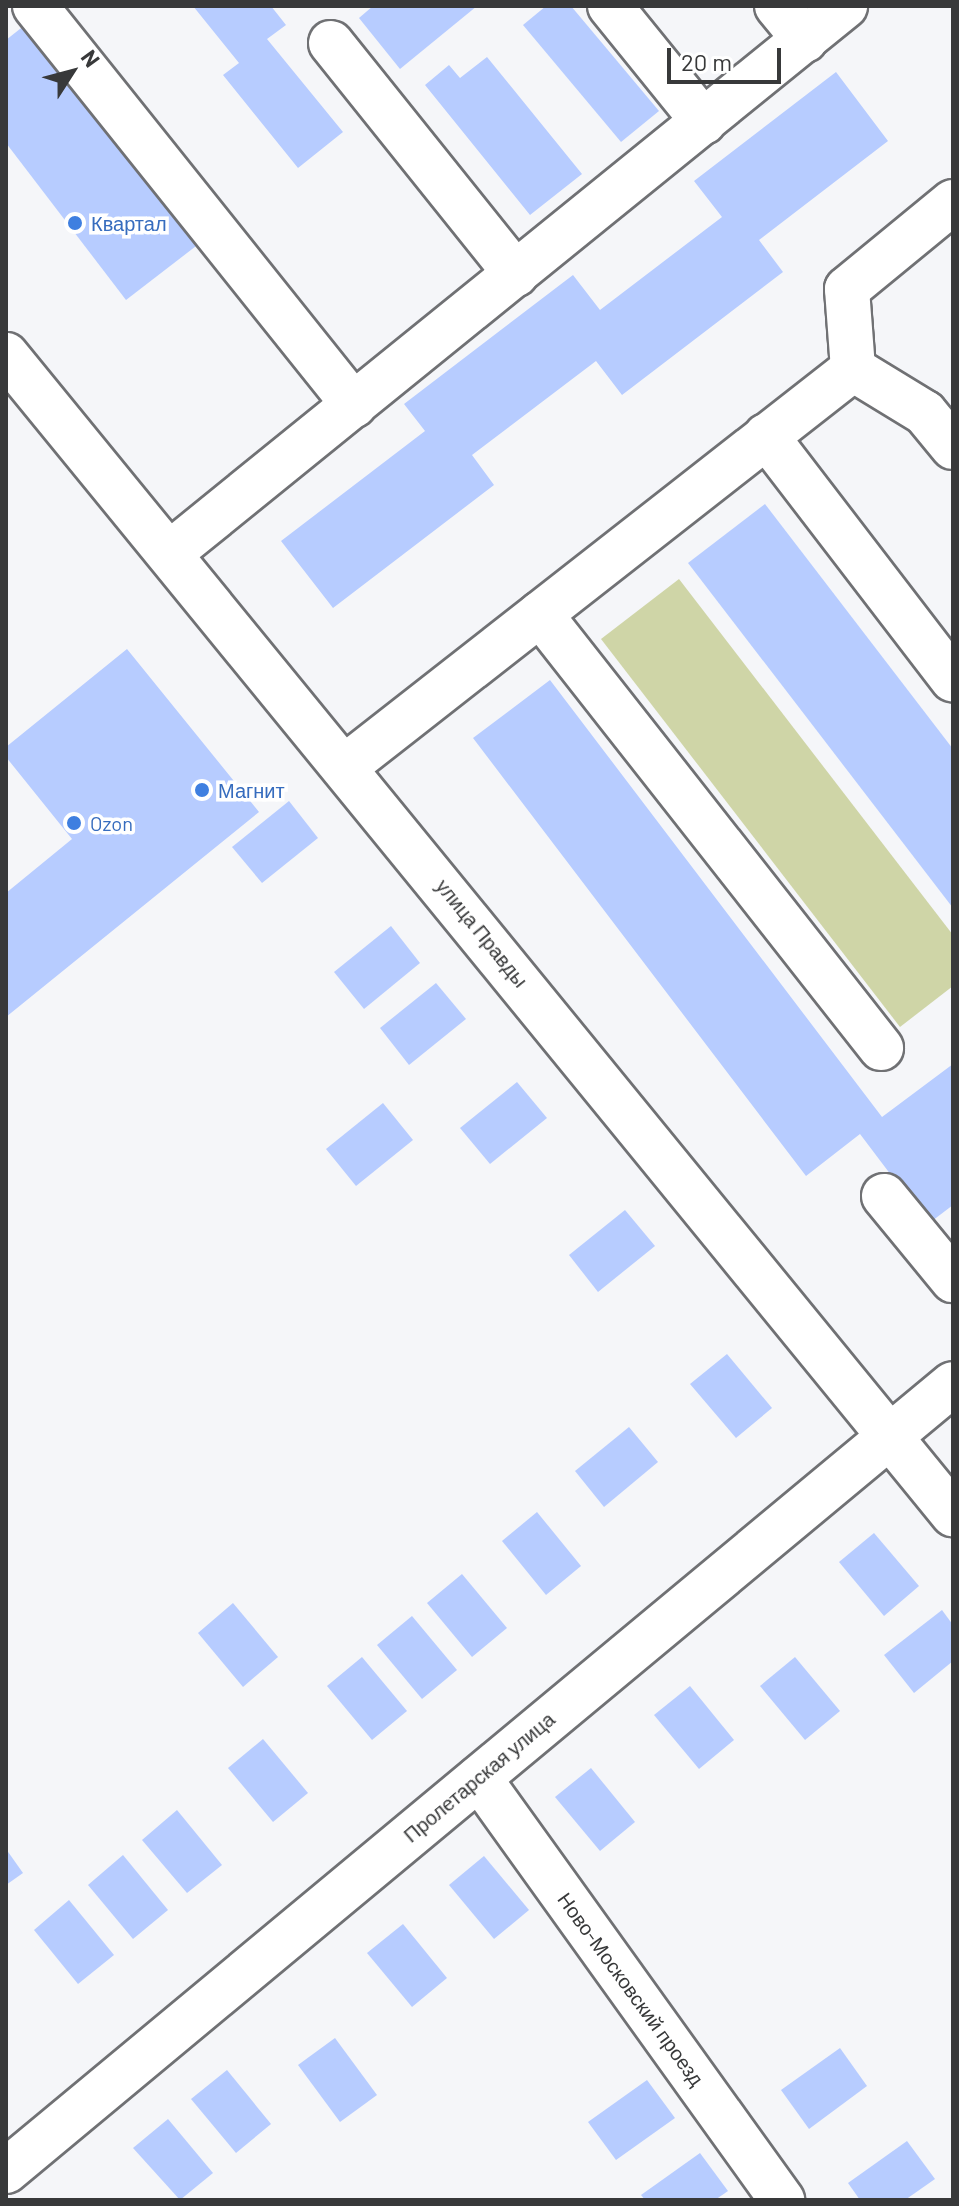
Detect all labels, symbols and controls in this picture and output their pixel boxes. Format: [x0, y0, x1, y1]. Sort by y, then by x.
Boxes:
north arrow [32, 32, 112, 112]
scale bar [671, 32, 785, 82]
text: N [77, 44, 106, 71]
text: 20 m [681, 47, 732, 76]
place label: Квартал [91, 211, 167, 235]
marker: Квартал [66, 214, 84, 232]
place label: Магнит [218, 778, 285, 802]
marker: Магнит [193, 781, 211, 799]
place label: Ozon [90, 811, 133, 835]
marker: Ozon [65, 814, 83, 832]
street label: улица Правды [431, 874, 533, 992]
street label: Пролетарская улица [399, 1707, 559, 1847]
street label: Ново-Московский проезд [553, 1888, 709, 2090]

